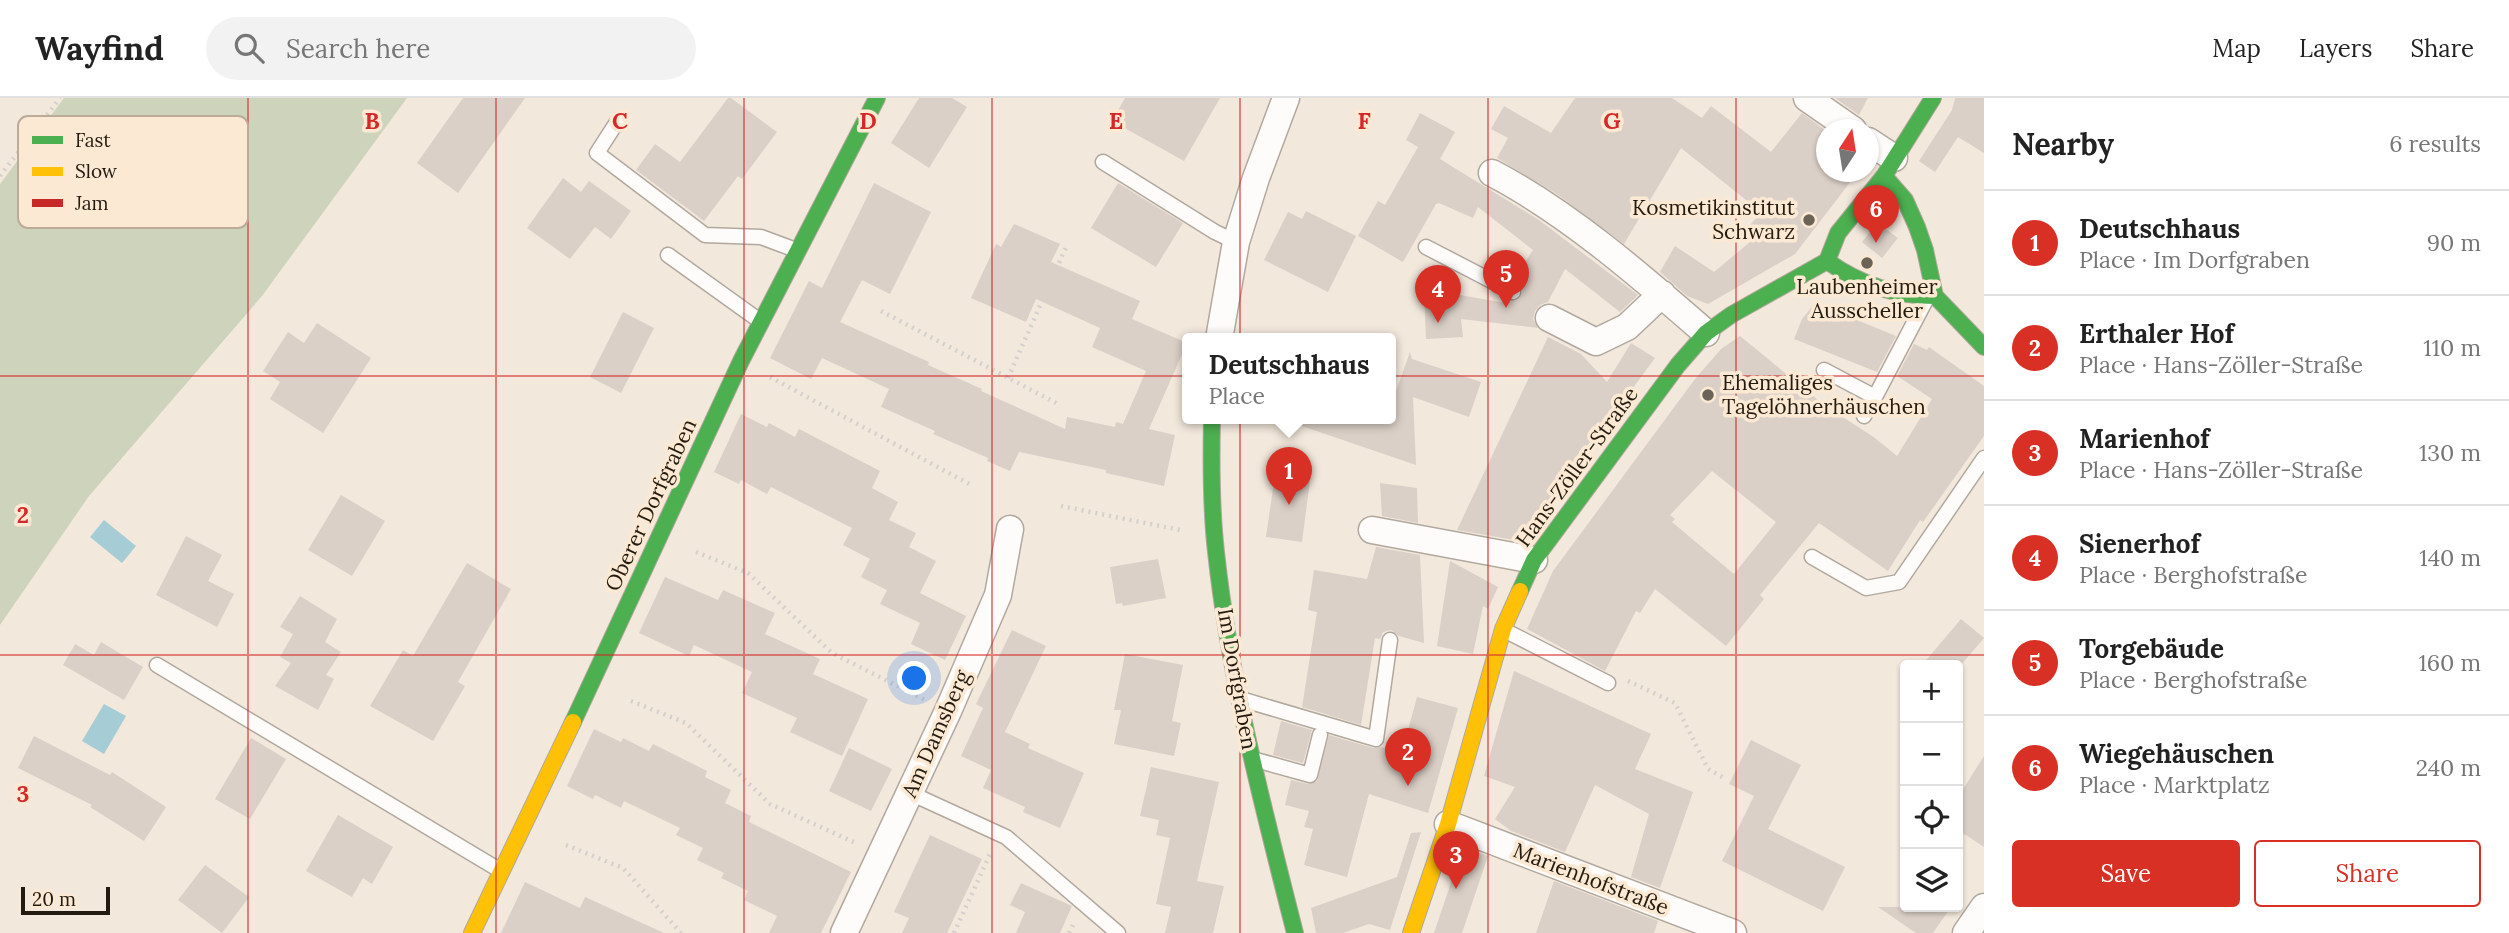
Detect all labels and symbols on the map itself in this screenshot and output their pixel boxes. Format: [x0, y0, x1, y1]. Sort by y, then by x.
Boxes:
text: B [364, 106, 380, 135]
text: C [612, 106, 628, 135]
text: D [859, 106, 877, 135]
text: E [1109, 106, 1123, 135]
text: F [1357, 106, 1371, 135]
text: G [1603, 106, 1621, 135]
legend [18, 116, 248, 228]
north arrow [1816, 119, 1879, 182]
text: Fast [75, 128, 111, 152]
text: Slow [75, 159, 118, 183]
pin: 6 [1853, 185, 1899, 243]
text: Jam [74, 191, 109, 215]
place label: Kosmetikinstitut Schwarz [1632, 194, 1796, 245]
marker: Kosmetikinstitut Schwarz [1801, 212, 1817, 228]
pin: 5 [1483, 250, 1529, 308]
marker: Laubenheimer Ausscheller [1859, 255, 1875, 271]
pin: 4 [1415, 265, 1461, 323]
place label: Laubenheimer Ausscheller [1796, 273, 1938, 324]
place label: Ehemaliges Tagelöhnerhäuschen [1722, 369, 1926, 420]
street label: Hans-Zöller-Straße [1509, 381, 1644, 552]
marker: Ehemaliges Tagelöhnerhäuschen [1700, 387, 1716, 403]
street label: Oberer Dorfgraben [599, 414, 702, 595]
pin: 1 [1266, 447, 1312, 505]
text: 2 [17, 500, 29, 529]
street label: Im Dorfgraben [1212, 606, 1263, 752]
your location [897, 661, 931, 695]
street label: Am Damsberg [895, 666, 976, 803]
pin: 2 [1385, 728, 1431, 786]
text: 3 [17, 779, 29, 808]
pin: 3 [1433, 831, 1479, 889]
street label: Marienhofstraße [1510, 836, 1673, 921]
scale bar [21, 884, 110, 916]

